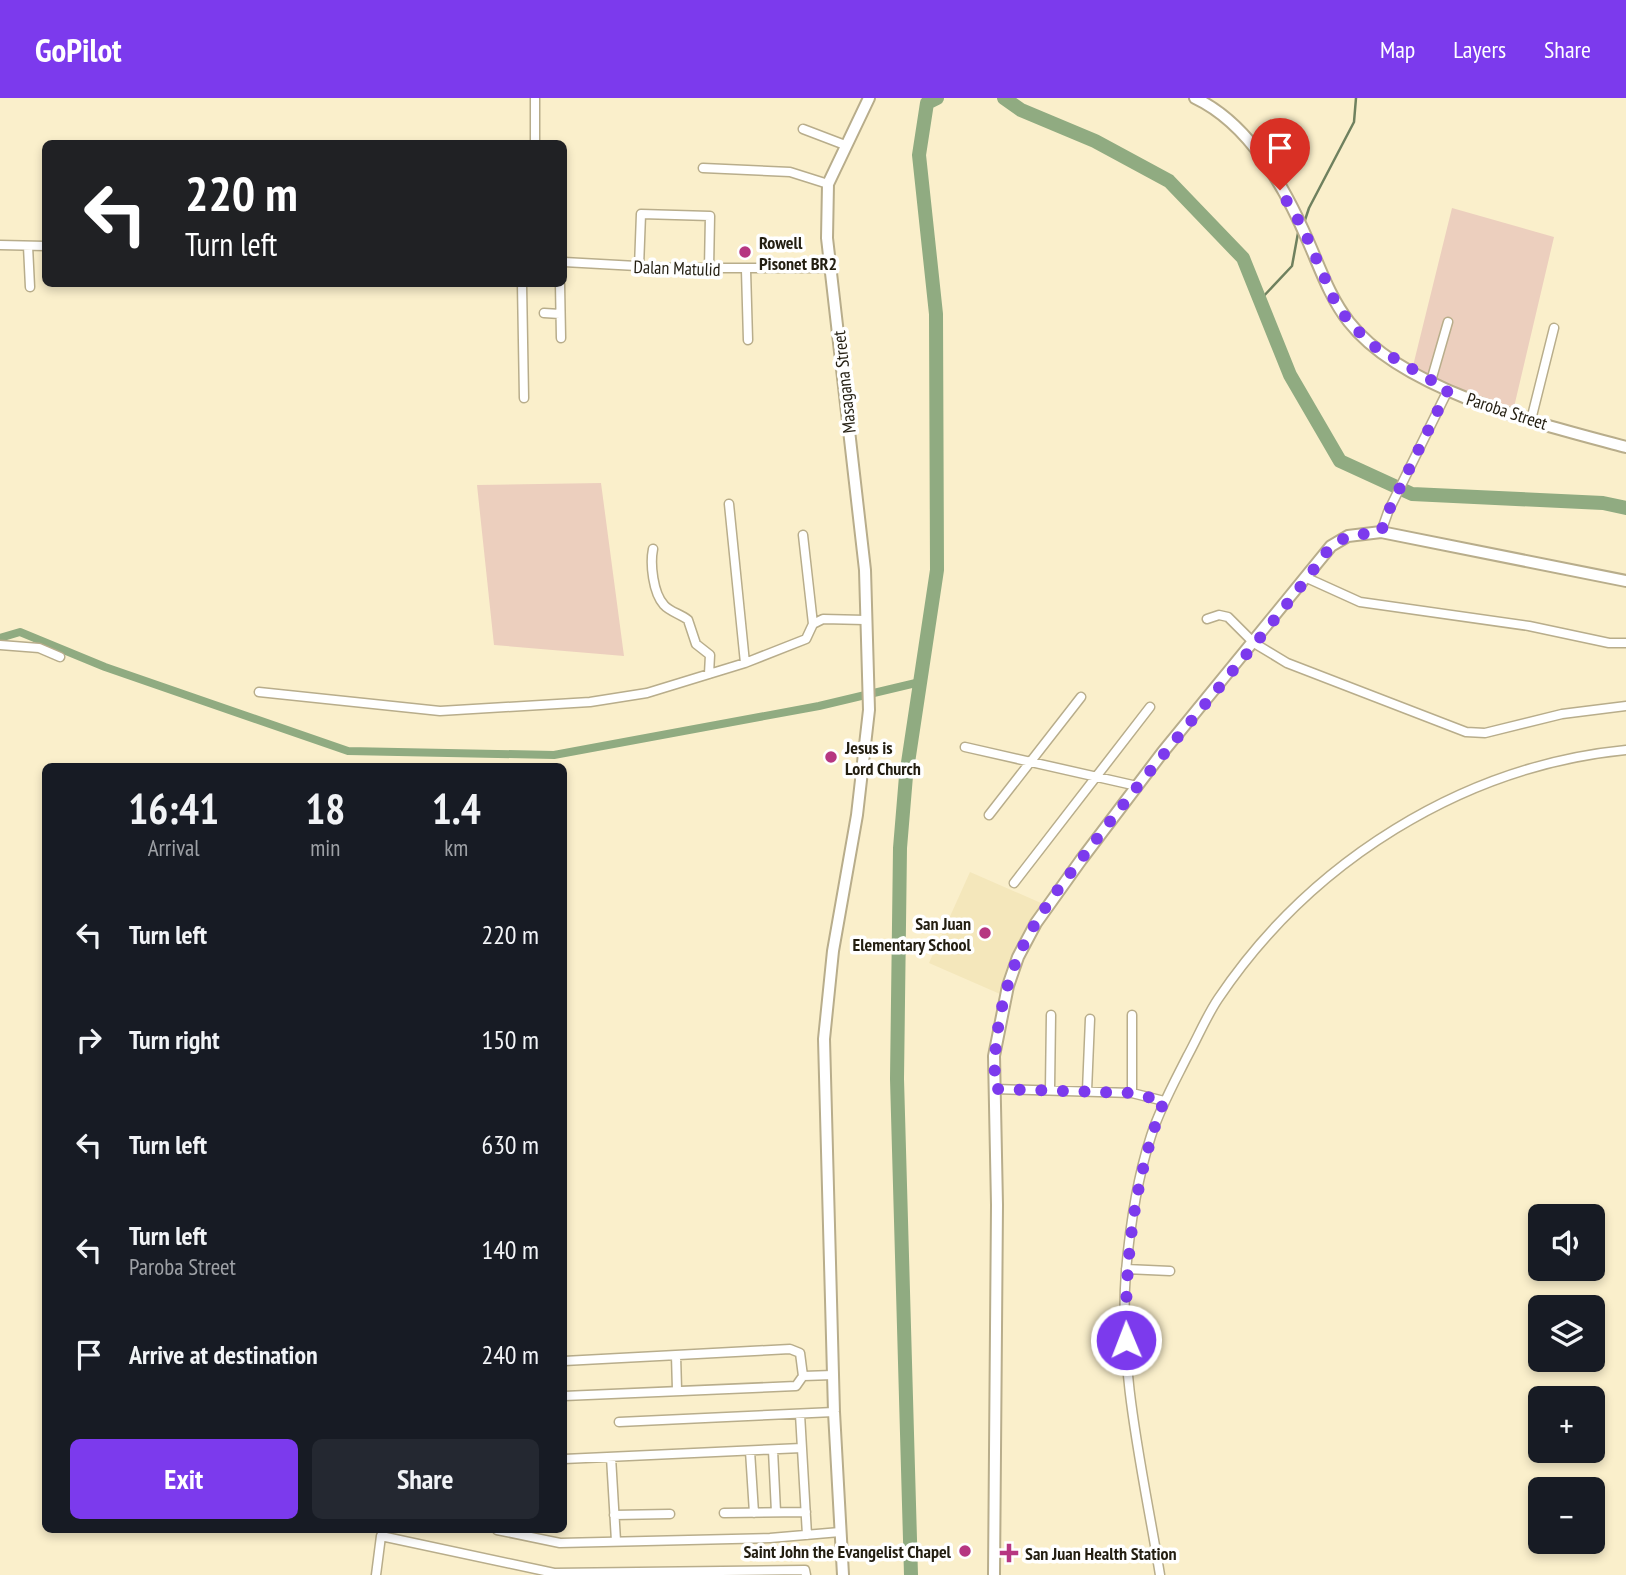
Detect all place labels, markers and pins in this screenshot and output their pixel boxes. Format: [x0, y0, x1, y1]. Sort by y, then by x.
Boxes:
pin [1250, 118, 1310, 190]
place label: Rowell Pisonet BR2 [759, 231, 837, 275]
marker: Rowell Pisonet BR2 [737, 244, 753, 260]
place label: Jesus is Lord Church [844, 736, 921, 780]
marker: Jesus is Lord Church [823, 749, 839, 765]
place label: San Juan Elementary School [852, 912, 972, 956]
marker: San Juan Elementary School [977, 925, 993, 941]
place label: Saint John the Evangelist Chapel [743, 1540, 952, 1563]
place label: San Juan Health Station [1025, 1542, 1177, 1565]
marker: Saint John the Evangelist Chapel [957, 1543, 973, 1559]
marker: San Juan Health Station [999, 1543, 1019, 1563]

